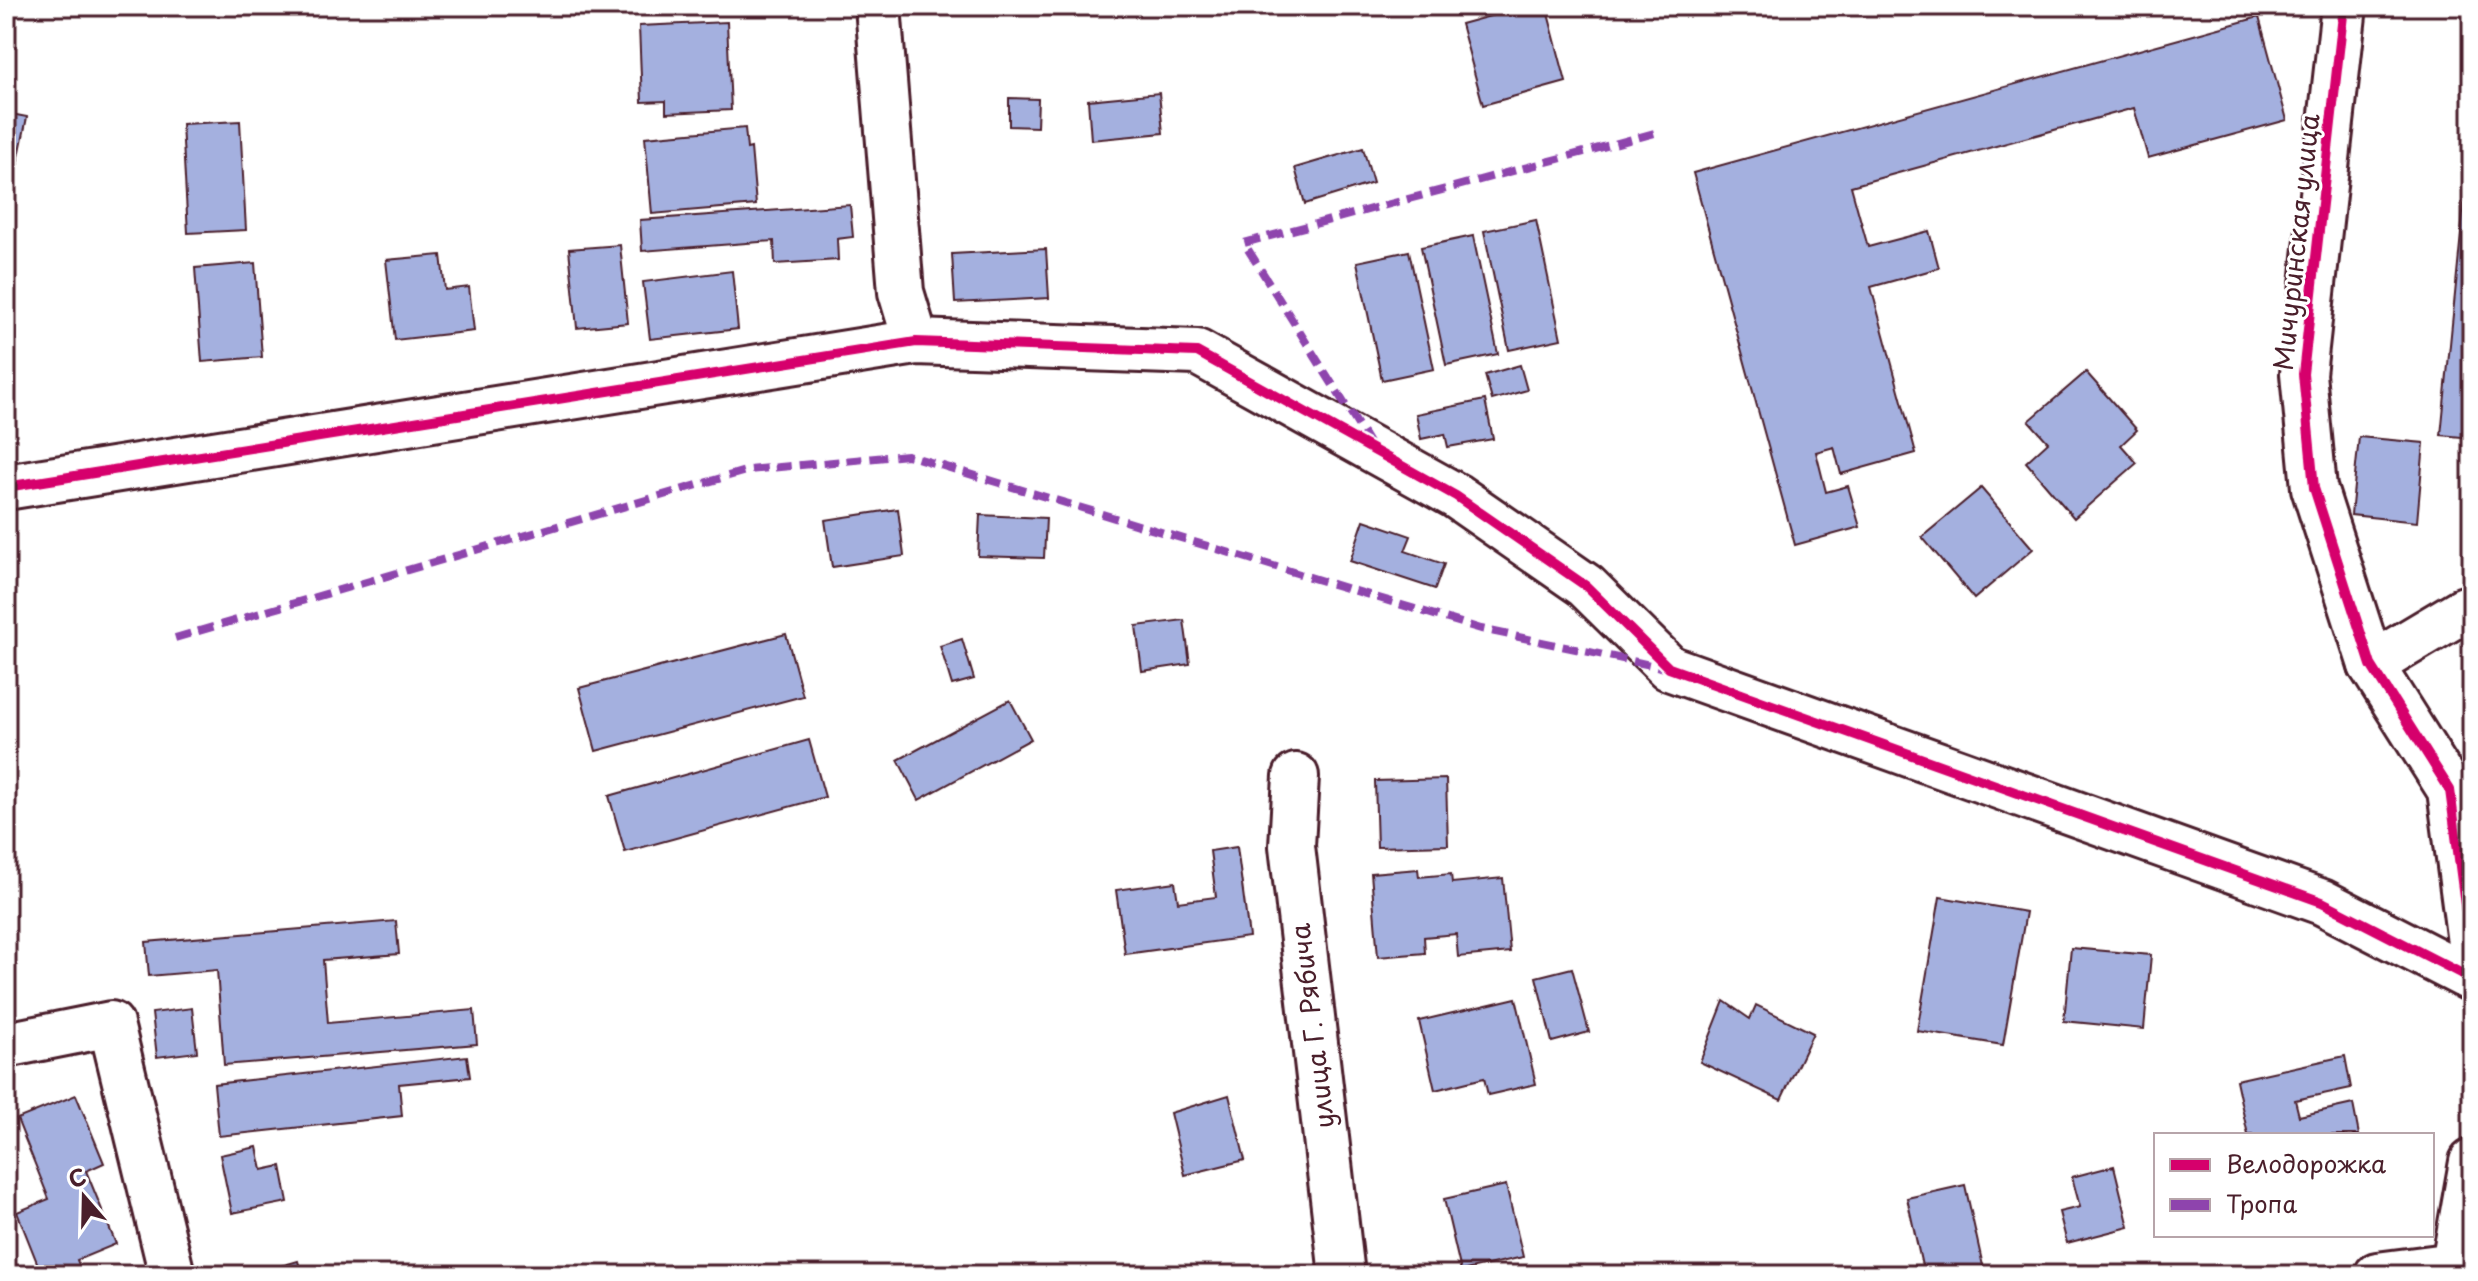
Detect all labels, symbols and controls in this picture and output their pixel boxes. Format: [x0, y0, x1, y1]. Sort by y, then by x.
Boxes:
street label: Мичуринская улица [2263, 111, 2328, 372]
street label: улица Г. Рябича [1280, 921, 1343, 1131]
legend [2154, 1133, 2434, 1237]
text: Велодорожка [2226, 1145, 2386, 1181]
north arrow [44, 1157, 124, 1237]
text: С [63, 1158, 90, 1195]
text: Тропа [2226, 1185, 2297, 1221]

